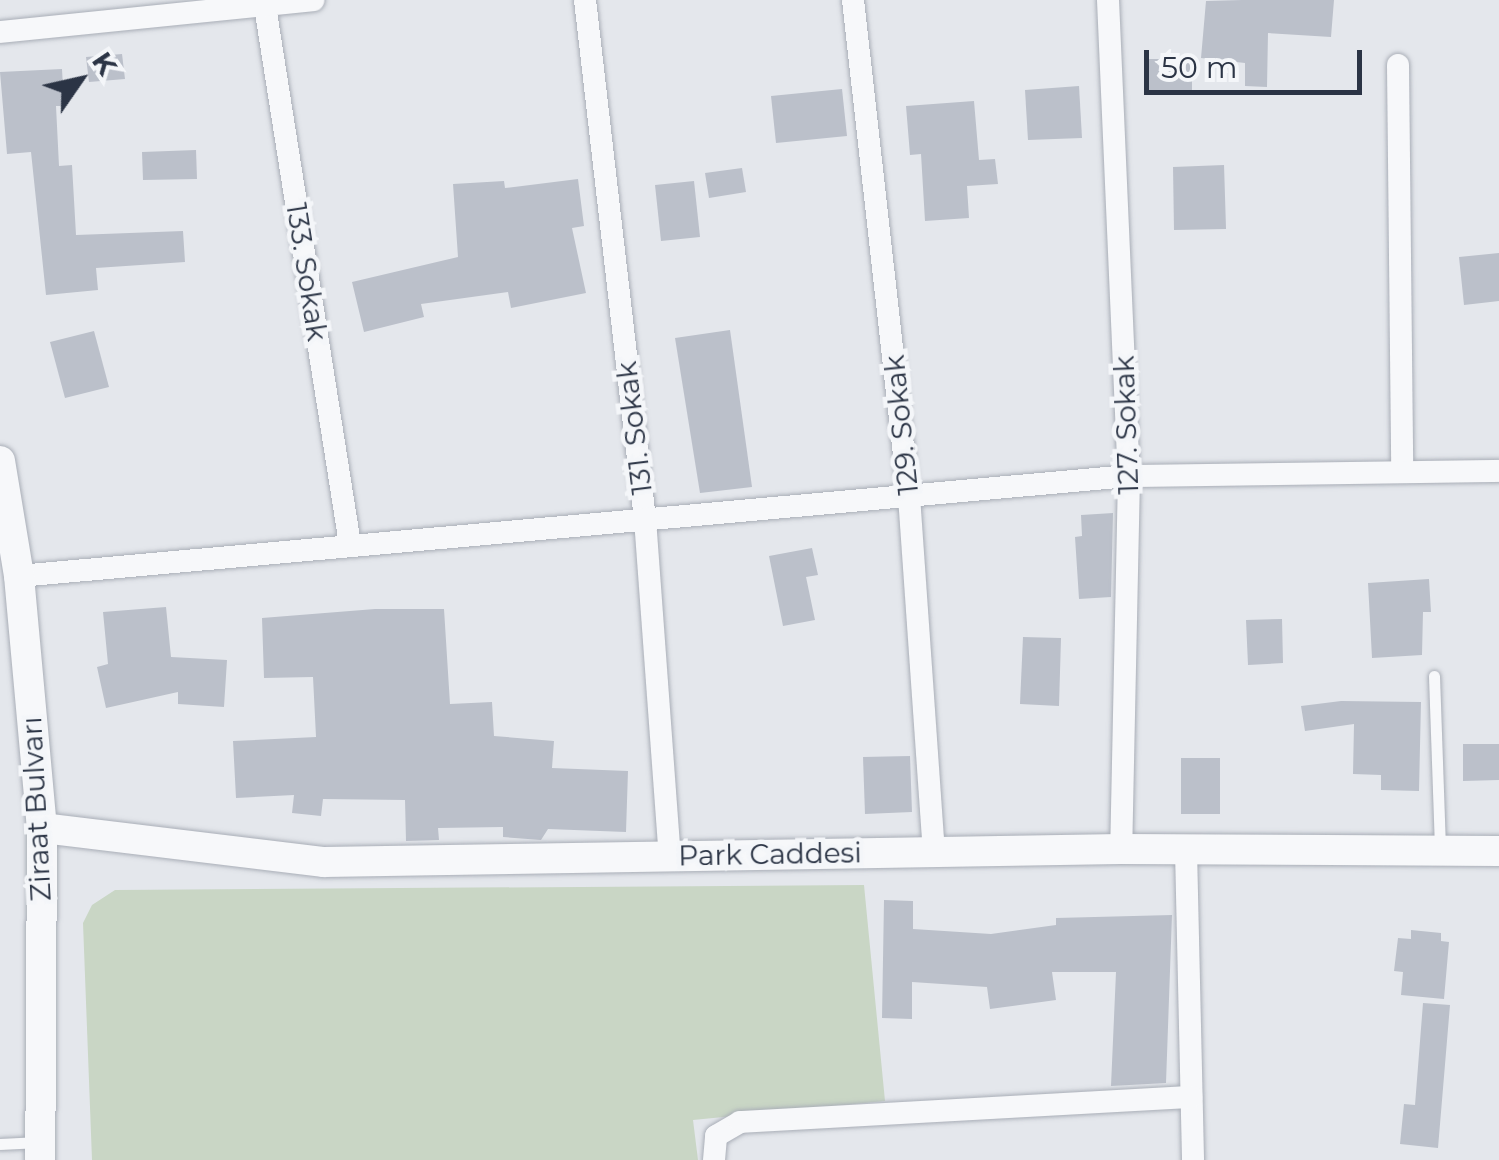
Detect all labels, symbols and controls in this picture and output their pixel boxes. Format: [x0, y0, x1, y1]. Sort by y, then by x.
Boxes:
north arrow [30, 30, 130, 130]
scale bar [1149, 30, 1366, 92]
text: K [85, 45, 125, 81]
text: 50 m [1161, 49, 1238, 86]
street label: 133. Sokak [280, 201, 334, 343]
street label: 129. Sokak [877, 353, 925, 497]
street label: 127. Sokak [1107, 355, 1145, 495]
street label: 131. Sokak [609, 360, 659, 496]
street label: Ziraat Bulvarı [14, 716, 58, 902]
street label: Park Caddesi [678, 836, 862, 872]

